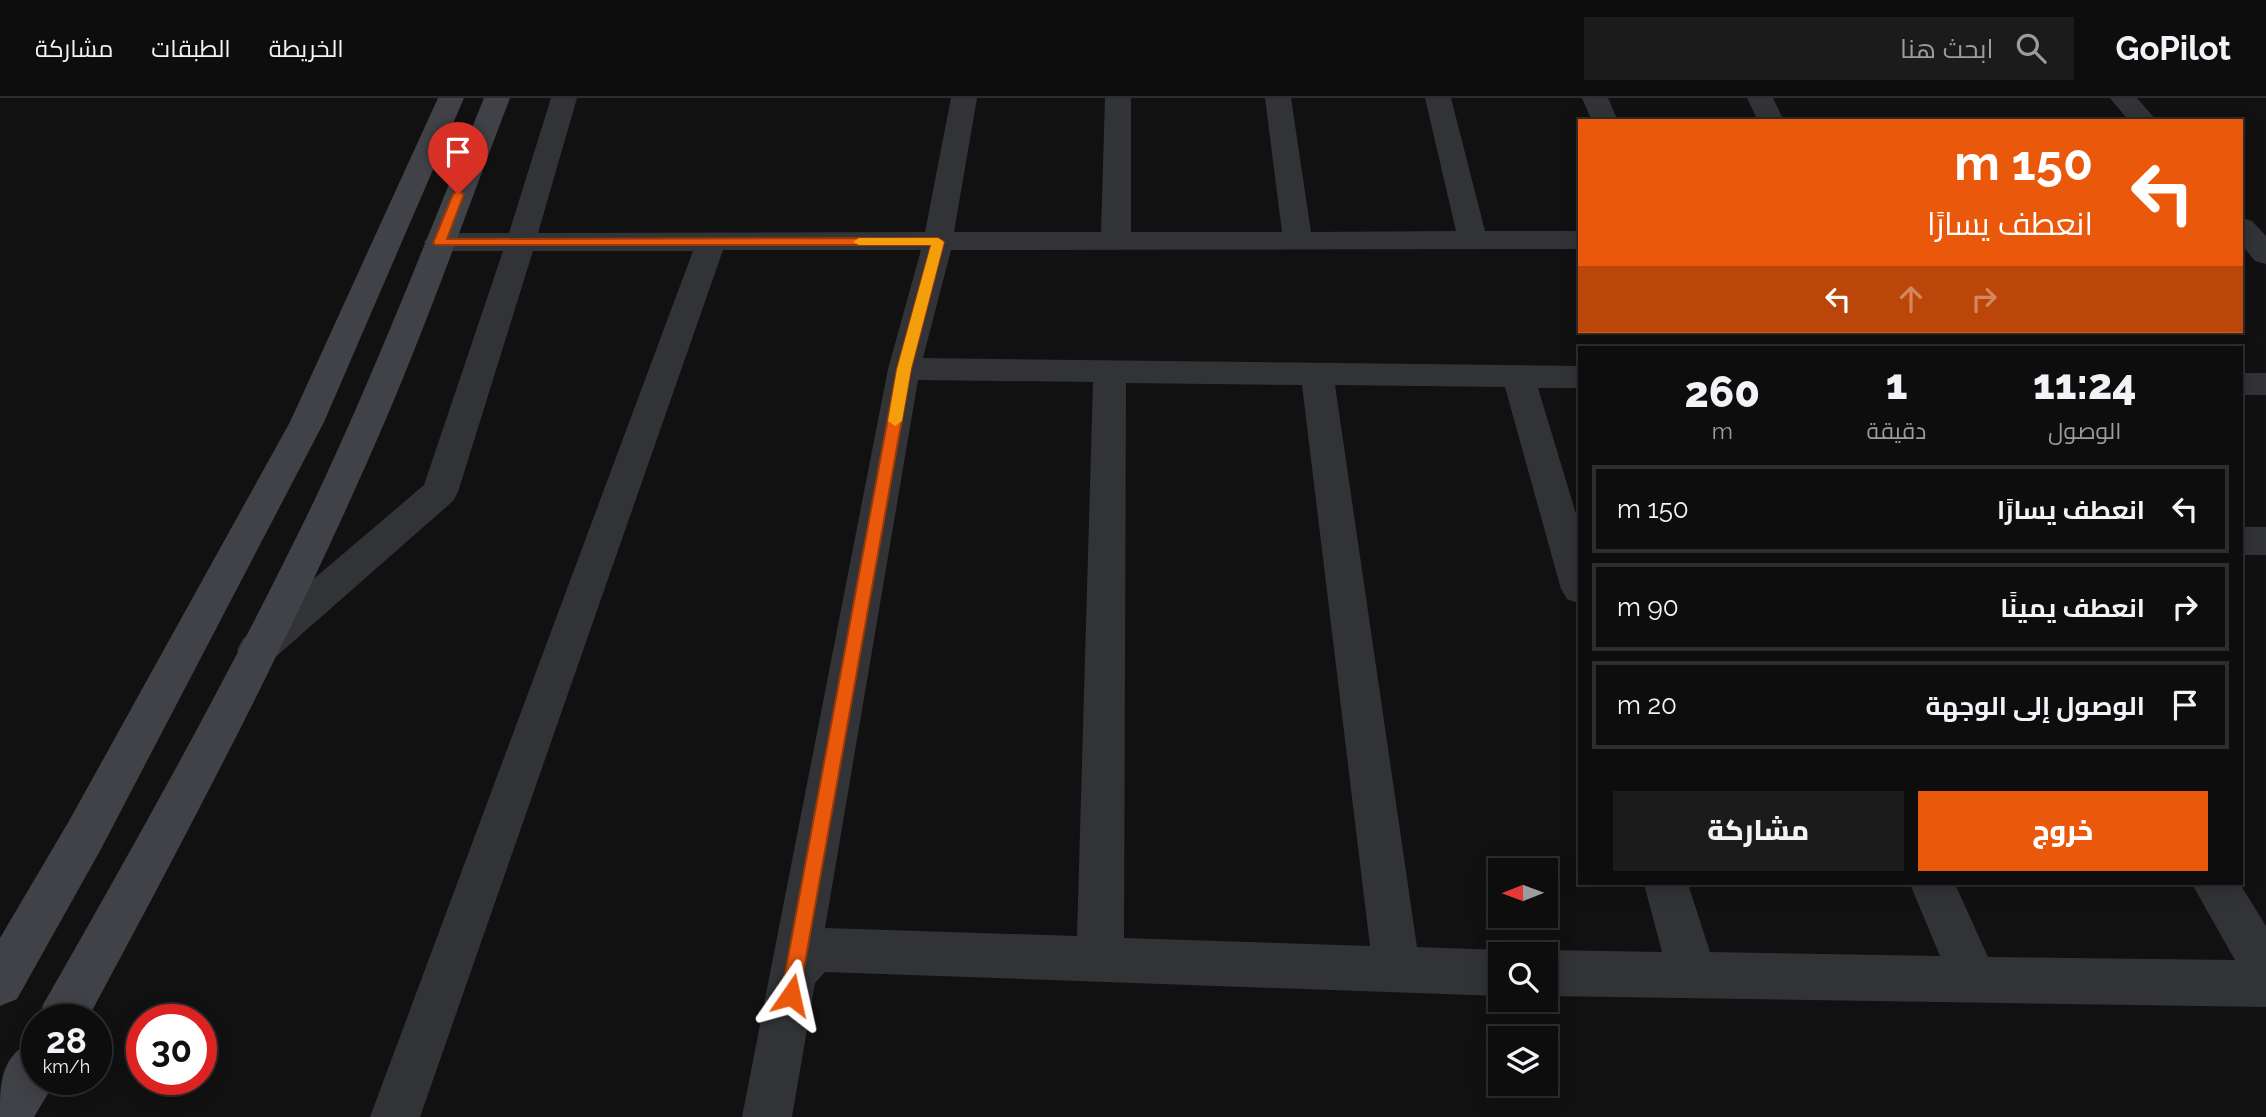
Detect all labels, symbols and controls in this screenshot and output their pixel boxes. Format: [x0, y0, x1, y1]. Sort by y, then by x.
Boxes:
search box [1584, 17, 2074, 80]
icon: search [2012, 29, 2050, 67]
text: GoPilot [2116, 29, 2231, 68]
text: مشاركة [35, 34, 113, 63]
text: الطبقات [151, 34, 231, 63]
text: الخريطة [269, 34, 344, 63]
text: ابحث هنا [1900, 34, 1994, 64]
pin [428, 122, 488, 194]
icon: arrive [439, 133, 477, 171]
text: 150 m [1954, 134, 2093, 191]
icon: left [2117, 147, 2208, 238]
text: انعطف يسارًا [1927, 205, 2093, 242]
icon: left [1819, 280, 1857, 318]
icon: ahead [1892, 280, 1930, 318]
icon: right [1965, 280, 2003, 318]
text: 1 [1886, 360, 1907, 409]
text: 11:24 [2033, 360, 2137, 409]
text: 260 [1684, 368, 1760, 417]
text: m [1712, 417, 1733, 444]
text: دقيقة [1867, 417, 1926, 444]
text: الوصول [2048, 417, 2121, 444]
icon: left [2166, 490, 2204, 528]
text: 150 m [1617, 494, 1689, 524]
text: انعطف يسارًا [1997, 495, 2145, 525]
icon: right [2166, 588, 2204, 626]
text: 90 m [1617, 592, 1679, 622]
text: انعطف يمينًا [2000, 593, 2145, 623]
icon: arrive [2166, 686, 2204, 724]
text: 20 m [1617, 690, 1677, 720]
text: الوصول إلى الوجهة [1925, 691, 2145, 721]
button: مشاركة [1613, 791, 1904, 871]
button: خروج [1918, 791, 2208, 871]
north arrow [1488, 858, 1558, 928]
map controls [1488, 858, 1558, 1096]
button: search [1488, 942, 1558, 1012]
position arrow [754, 958, 828, 1032]
speed limit sign: 30 [126, 1004, 217, 1095]
text: 28 [46, 1020, 87, 1061]
button: layers [1488, 1026, 1558, 1096]
text: km/h [43, 1056, 90, 1077]

